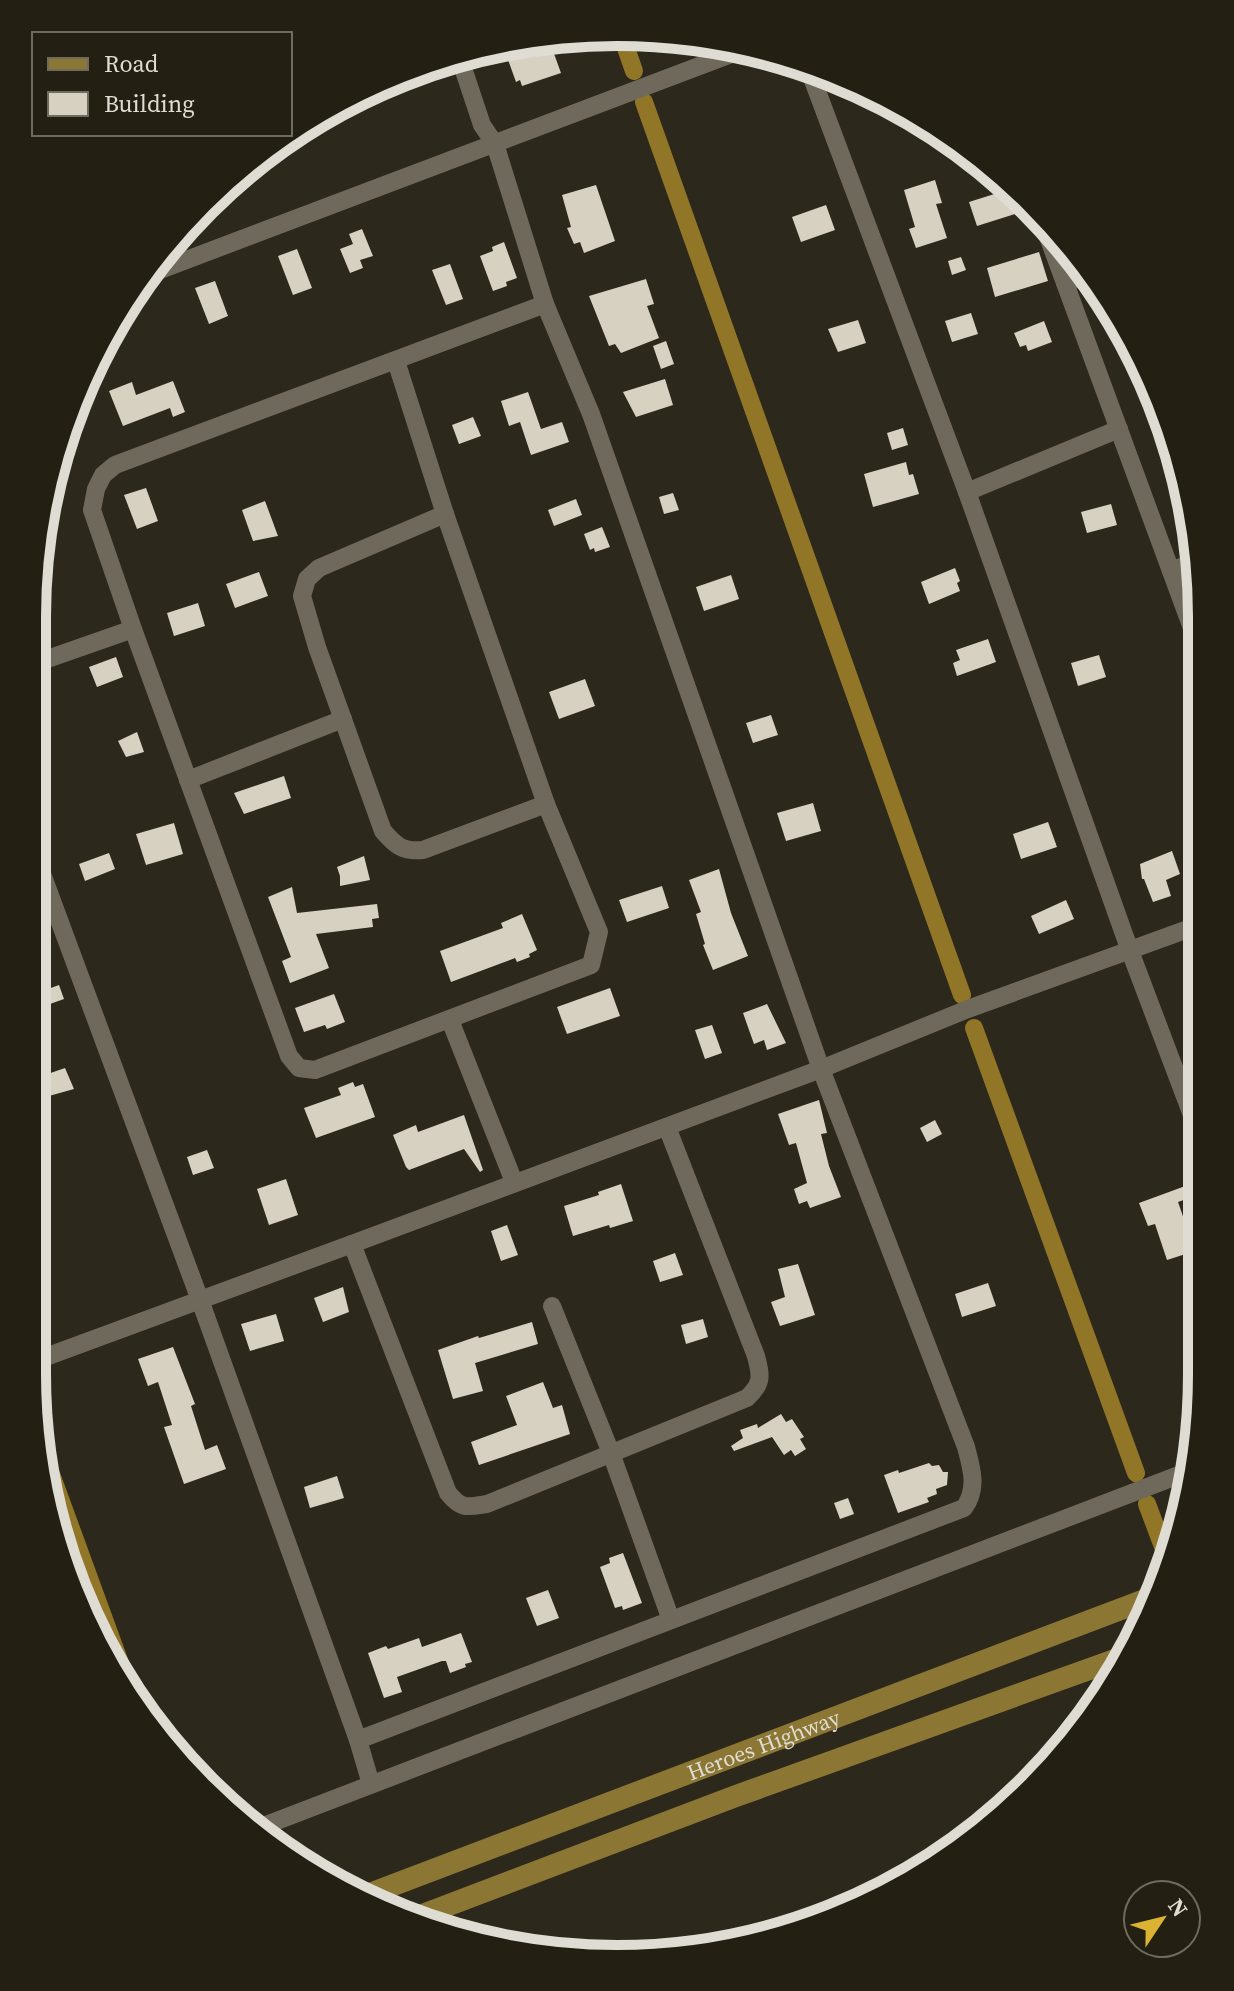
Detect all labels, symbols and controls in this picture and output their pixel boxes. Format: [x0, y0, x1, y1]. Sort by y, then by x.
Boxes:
legend [32, 32, 292, 136]
text: Road [104, 47, 159, 80]
text: Building [104, 87, 195, 120]
street label: Heroes Highway [683, 1702, 845, 1787]
north arrow [1122, 1879, 1202, 1959]
text: N [1161, 1892, 1195, 1923]

